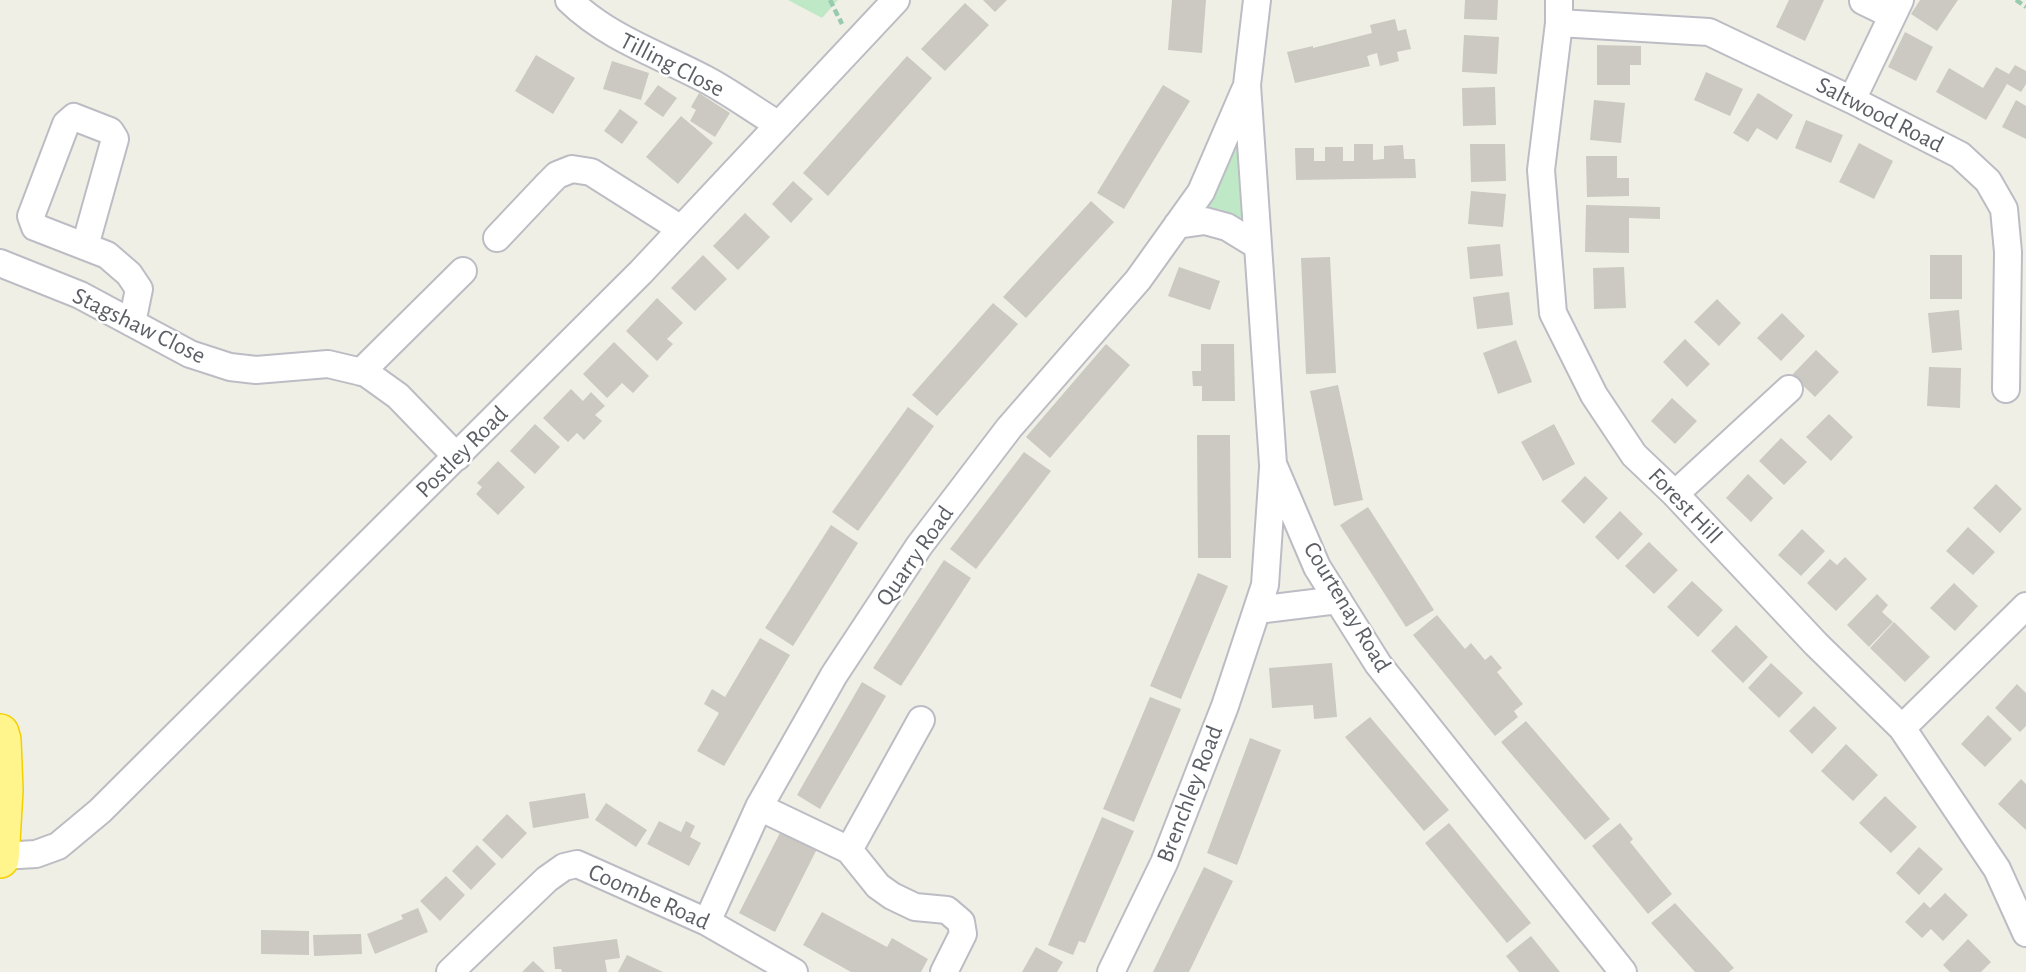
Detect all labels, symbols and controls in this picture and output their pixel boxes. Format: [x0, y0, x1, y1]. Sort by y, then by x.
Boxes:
street label: Tilling Close [615, 26, 729, 104]
street label: Saltwood Road [1812, 71, 1948, 159]
street label: Stagshaw Close [68, 281, 210, 371]
street label: Postley Road [410, 400, 514, 504]
street label: Forest Hill [1642, 462, 1728, 550]
street label: Quarry Road [870, 500, 960, 612]
street label: Courtenay Road [1297, 537, 1397, 677]
street label: Brenchley Road [1151, 721, 1229, 867]
street label: Coombe Road [584, 857, 714, 937]

